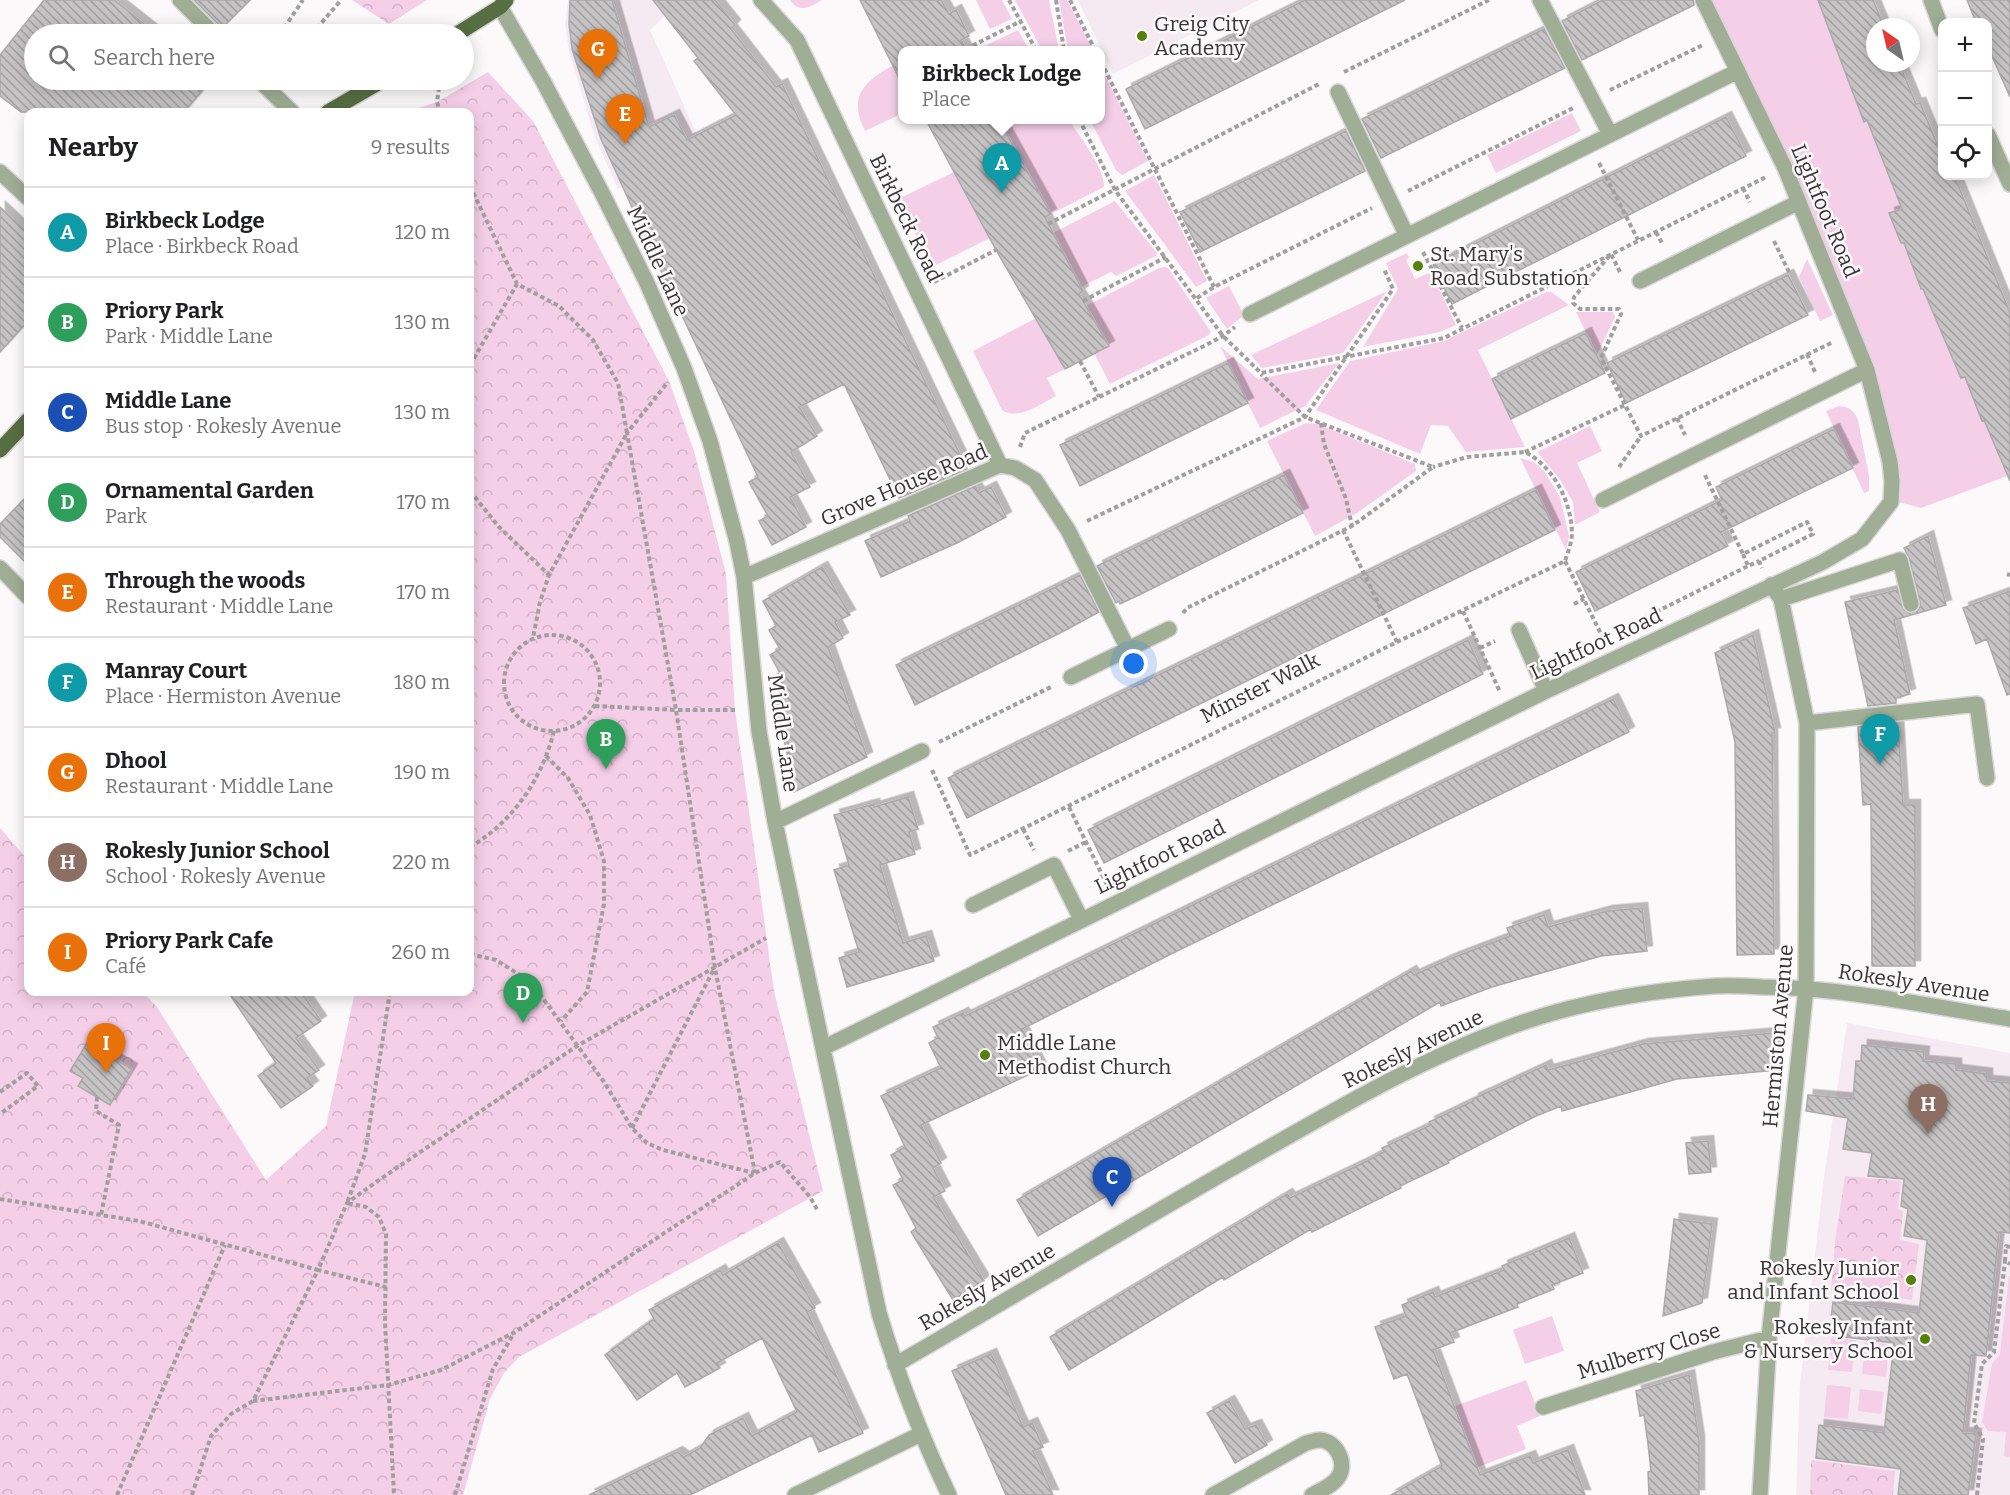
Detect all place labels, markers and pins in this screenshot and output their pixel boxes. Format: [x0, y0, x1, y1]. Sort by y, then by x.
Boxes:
place label: Greig City Academy [1154, 11, 1251, 61]
pin: G [578, 29, 618, 79]
marker: Greig City Academy [1135, 29, 1149, 43]
pin: E [606, 94, 644, 144]
pin: A [982, 144, 1022, 193]
place label: St. Mary's Road Substation [1430, 241, 1589, 291]
marker: St. Mary's Road Substation [1411, 259, 1425, 273]
pin: F [1860, 714, 1900, 764]
pin: B [586, 720, 626, 769]
pin: D [504, 974, 542, 1023]
pin: I [86, 1024, 126, 1073]
place label: Middle Lane Methodist Church [997, 1030, 1171, 1080]
marker: Middle Lane Methodist Church [978, 1048, 992, 1062]
pin: H [1908, 1084, 1948, 1134]
pin: C [1092, 1158, 1132, 1207]
place label: Rokesly Junior and Infant School [1727, 1255, 1899, 1305]
marker: Rokesly Junior and Infant School [1904, 1273, 1918, 1287]
place label: Rokesly Infant & Nursery School [1743, 1314, 1913, 1364]
marker: Rokesly Infant & Nursery School [1918, 1332, 1932, 1346]

